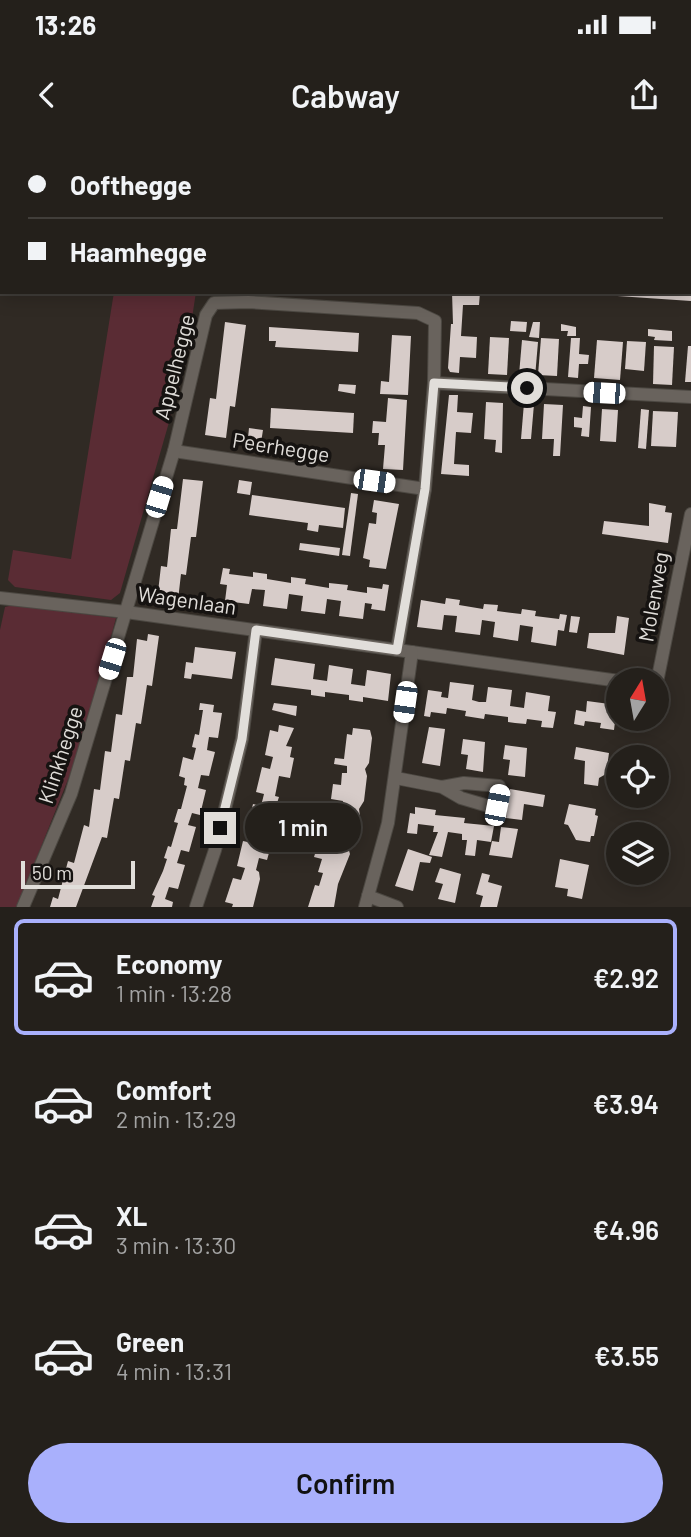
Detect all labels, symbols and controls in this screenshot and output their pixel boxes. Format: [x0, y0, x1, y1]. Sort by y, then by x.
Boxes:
text: 13:26 [35, 9, 96, 40]
icon: back [28, 76, 66, 114]
text: Cabway [291, 76, 400, 114]
icon: share [625, 76, 663, 114]
text: Oofthegge [70, 169, 192, 200]
text: Haamhegge [70, 236, 207, 267]
street label: Appelhegge [148, 311, 199, 422]
route start [511, 372, 543, 404]
car [583, 381, 626, 405]
street label: Peerhegge [231, 426, 332, 467]
car [352, 468, 397, 494]
car [143, 474, 176, 520]
street label: Molenweg [632, 550, 673, 644]
street label: Wagenlaan [136, 580, 238, 619]
car [96, 636, 129, 682]
north arrow [606, 668, 668, 732]
map controls [606, 668, 669, 885]
car [392, 680, 419, 724]
street label: Klinkhegge [32, 703, 87, 806]
button: locate [606, 745, 669, 808]
car [483, 782, 512, 828]
callout: 1 min [244, 804, 360, 852]
route end [204, 812, 236, 844]
text: 1 min [278, 813, 328, 841]
button: layers [606, 822, 669, 885]
scale bar [21, 858, 135, 890]
text: 50 m [32, 861, 72, 884]
icon: car [32, 946, 95, 1009]
text: Economy [116, 948, 222, 979]
text: €2.92 [593, 962, 659, 993]
text: 1 min · 13:28 [116, 979, 232, 1007]
icon: car [32, 1072, 95, 1135]
text: Comfort [116, 1074, 212, 1105]
text: €3.94 [593, 1088, 659, 1119]
text: 2 min · 13:29 [116, 1105, 236, 1133]
icon: car [32, 1198, 95, 1261]
text: XL [116, 1200, 147, 1231]
text: €4.96 [593, 1214, 659, 1245]
text: 3 min · 13:30 [116, 1231, 236, 1259]
icon: car [32, 1324, 95, 1387]
text: Green [116, 1326, 184, 1357]
text: €3.55 [594, 1340, 659, 1371]
text: 4 min · 13:31 [116, 1357, 232, 1385]
button: Confirm [28, 1443, 663, 1523]

